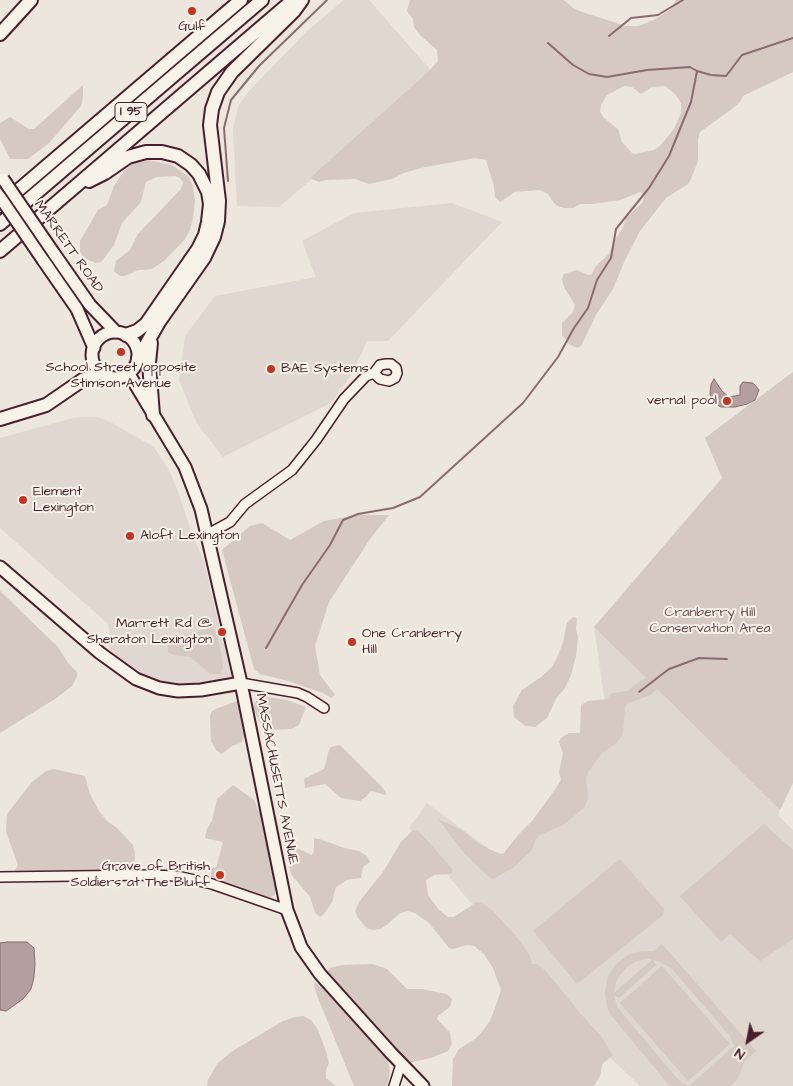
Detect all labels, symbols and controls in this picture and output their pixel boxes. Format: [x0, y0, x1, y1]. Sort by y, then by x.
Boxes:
marker: Gulf [186, 5, 198, 17]
place label: Gulf [178, 19, 206, 35]
road number: I 95 [115, 102, 147, 121]
street label: MARRETT ROAD [30, 197, 106, 297]
marker: School Street opposite Stimson Avenue [115, 346, 127, 358]
place label: School Street opposite Stimson Avenue [46, 360, 196, 392]
place label: BAE Systems [281, 361, 369, 377]
marker: BAE Systems [265, 363, 277, 375]
place label: vernal pool [647, 393, 717, 409]
marker: vernal pool [721, 395, 733, 407]
place label: Element Lexington [33, 484, 94, 516]
marker: Element Lexington [17, 494, 29, 506]
place label: Aloft Lexington [140, 528, 239, 544]
marker: Aloft Lexington [124, 530, 136, 542]
park label: Cranberry Hill Conservation Area [649, 605, 771, 638]
place label: Marrett Rd @ Sheraton Lexington [87, 616, 212, 648]
marker: Marrett Rd @ Sheraton Lexington [216, 626, 228, 638]
place label: One Cranberry Hill [362, 626, 462, 658]
marker: One Cranberry Hill [346, 636, 358, 648]
street label: MASSACHUSETTS AVENUE [251, 692, 301, 866]
place label: Grave of British Soldiers at The Bluff [71, 859, 210, 892]
marker: Grave of British Soldiers at The Bluff [214, 869, 226, 881]
north arrow [723, 1016, 773, 1066]
text: N [731, 1043, 749, 1064]

